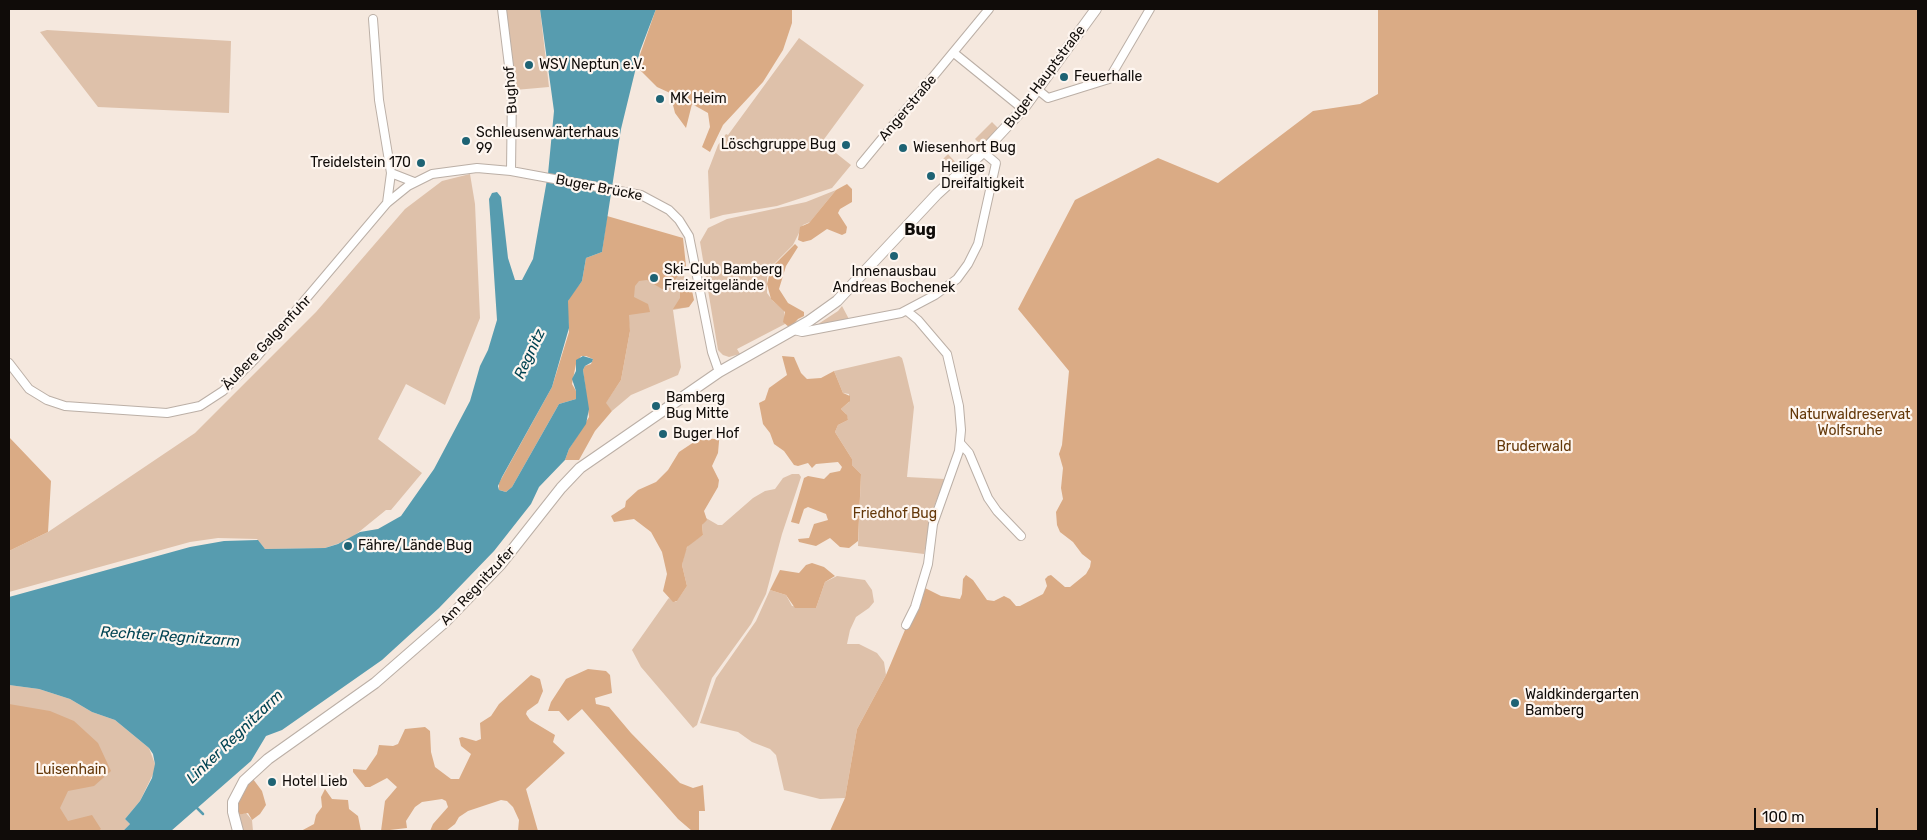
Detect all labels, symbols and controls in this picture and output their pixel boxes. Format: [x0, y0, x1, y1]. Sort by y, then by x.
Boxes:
street label: Buger Hauptstraße [1001, 22, 1089, 132]
place label: WSV Neptun e.V. [539, 57, 645, 73]
marker: WSV Neptun e.V. [523, 59, 535, 71]
street label: Bughof [501, 65, 521, 115]
place label: Feuerhalle [1074, 69, 1142, 85]
marker: Feuerhalle [1058, 71, 1070, 83]
street label: Angerstraße [876, 72, 940, 144]
place label: MK Heim [670, 91, 727, 107]
marker: MK Heim [654, 93, 666, 105]
place label: Schleusenwärterhaus 99 [476, 125, 619, 158]
marker: Schleusenwärterhaus 99 [460, 135, 472, 147]
place label: Löschgruppe Bug [721, 137, 836, 153]
marker: Löschgruppe Bug [840, 139, 852, 151]
place label: Wiesenhort Bug [913, 140, 1016, 156]
marker: Wiesenhort Bug [897, 142, 909, 154]
place label: Treidelstein 170 [310, 155, 411, 171]
marker: Treidelstein 170 [415, 157, 427, 169]
place label: Heilige Dreifaltigkeit [941, 160, 1024, 192]
marker: Heilige Dreifaltigkeit [925, 170, 937, 182]
street label: Buger Brücke [554, 171, 644, 205]
district label: Bug [904, 220, 936, 240]
marker: Innenausbau Andreas Bochenek [888, 250, 900, 262]
place label: Ski-Club Bamberg Freizeitgelände [664, 262, 782, 294]
place label: Innenausbau Andreas Bochenek [833, 264, 955, 296]
marker: Ski-Club Bamberg Freizeitgelände [648, 272, 660, 284]
street label: Äußere Galgenfuhr [219, 292, 315, 394]
water label: Regnitz [511, 326, 549, 382]
place label: Bamberg Bug Mitte [666, 390, 729, 422]
marker: Bamberg Bug Mitte [650, 400, 662, 412]
park label: Naturwaldreservat Wolfsruhe [1789, 407, 1911, 440]
place label: Buger Hof [673, 426, 739, 442]
marker: Buger Hof [657, 428, 669, 440]
park label: Bruderwald [1496, 439, 1572, 455]
park label: Friedhof Bug [853, 506, 937, 522]
place label: Fähre/Lände Bug [358, 538, 472, 554]
marker: Fähre/Lände Bug [342, 540, 354, 552]
street label: Am Regnitzufer [437, 543, 519, 629]
water label: Rechter Regnitzarm [100, 623, 240, 651]
water label: Linker Regnitzarm [183, 686, 287, 788]
place label: Waldkindergarten Bamberg [1525, 687, 1639, 720]
marker: Waldkindergarten Bamberg [1509, 697, 1521, 709]
park label: Luisenhain [35, 762, 107, 778]
place label: Hotel Lieb [282, 774, 348, 790]
marker: Hotel Lieb [266, 776, 278, 788]
scale bar [1757, 798, 1881, 830]
text: 100 m [1762, 808, 1804, 826]

